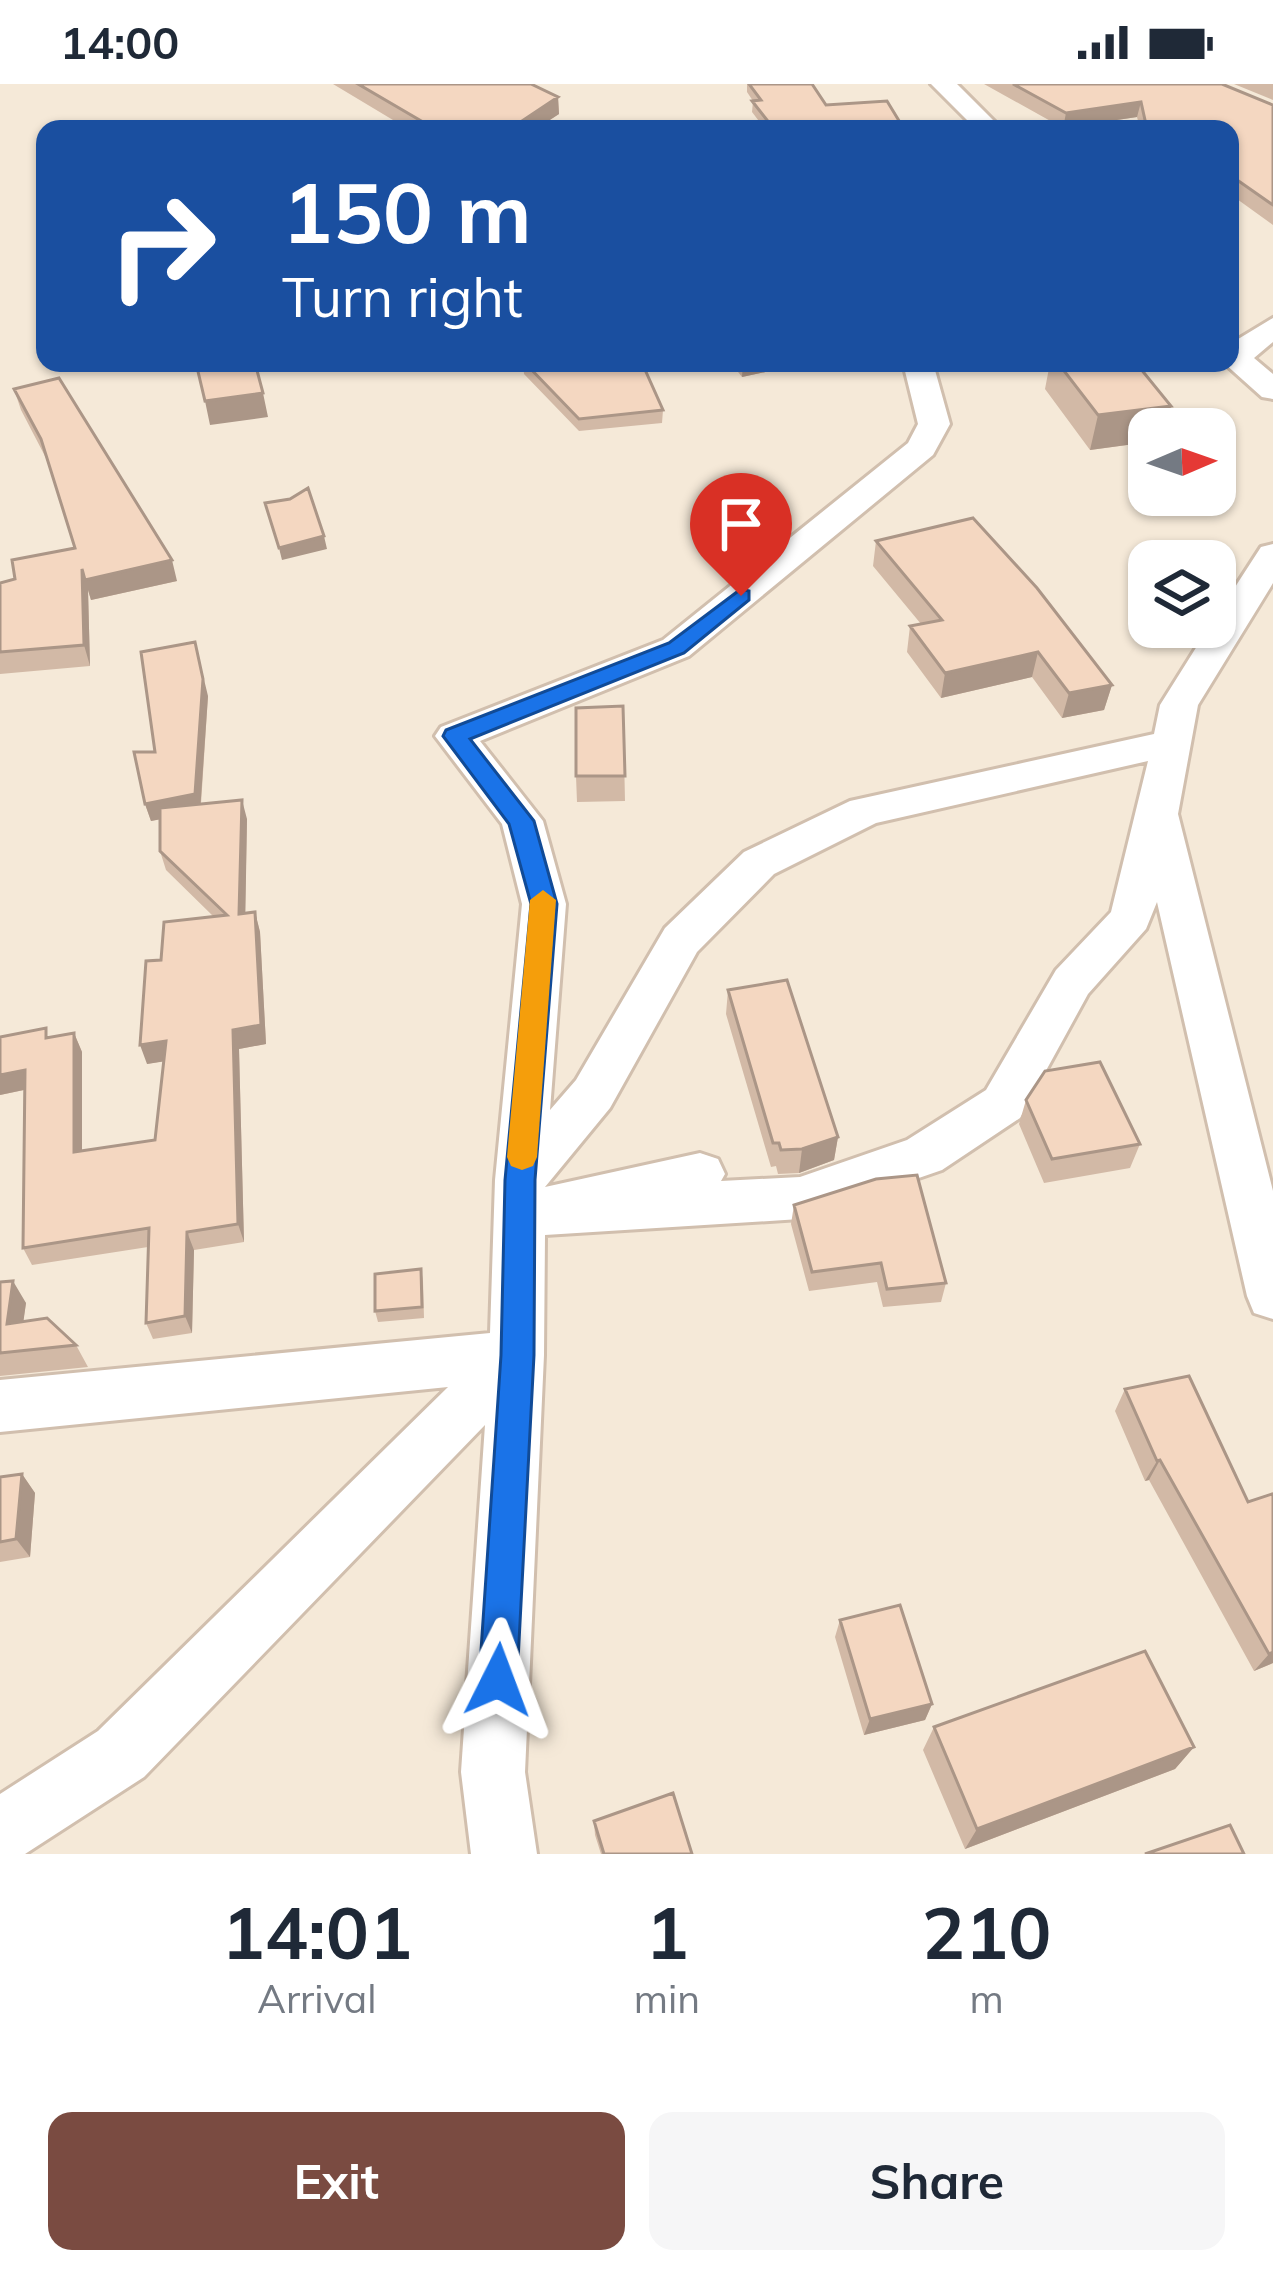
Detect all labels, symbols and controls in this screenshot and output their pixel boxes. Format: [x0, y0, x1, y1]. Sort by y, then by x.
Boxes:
text: 14:00 [60, 14, 179, 70]
text: 150 m [282, 159, 532, 264]
icon: right [84, 168, 240, 324]
text: Turn right [282, 263, 523, 331]
north arrow [1128, 408, 1236, 516]
map controls [1128, 408, 1236, 648]
pin [690, 473, 792, 596]
icon: arrive [708, 491, 774, 557]
button: layers [1128, 540, 1236, 648]
position arrow [435, 1617, 561, 1743]
text: 14:01 [222, 1887, 412, 1977]
text: 1 [645, 1887, 689, 1977]
text: 210 [922, 1887, 1051, 1977]
text: Arrival [257, 1974, 377, 2023]
text: min [634, 1974, 700, 2023]
text: m [969, 1974, 1004, 2023]
button: Exit [48, 2112, 625, 2250]
button: Share [649, 2112, 1225, 2250]

